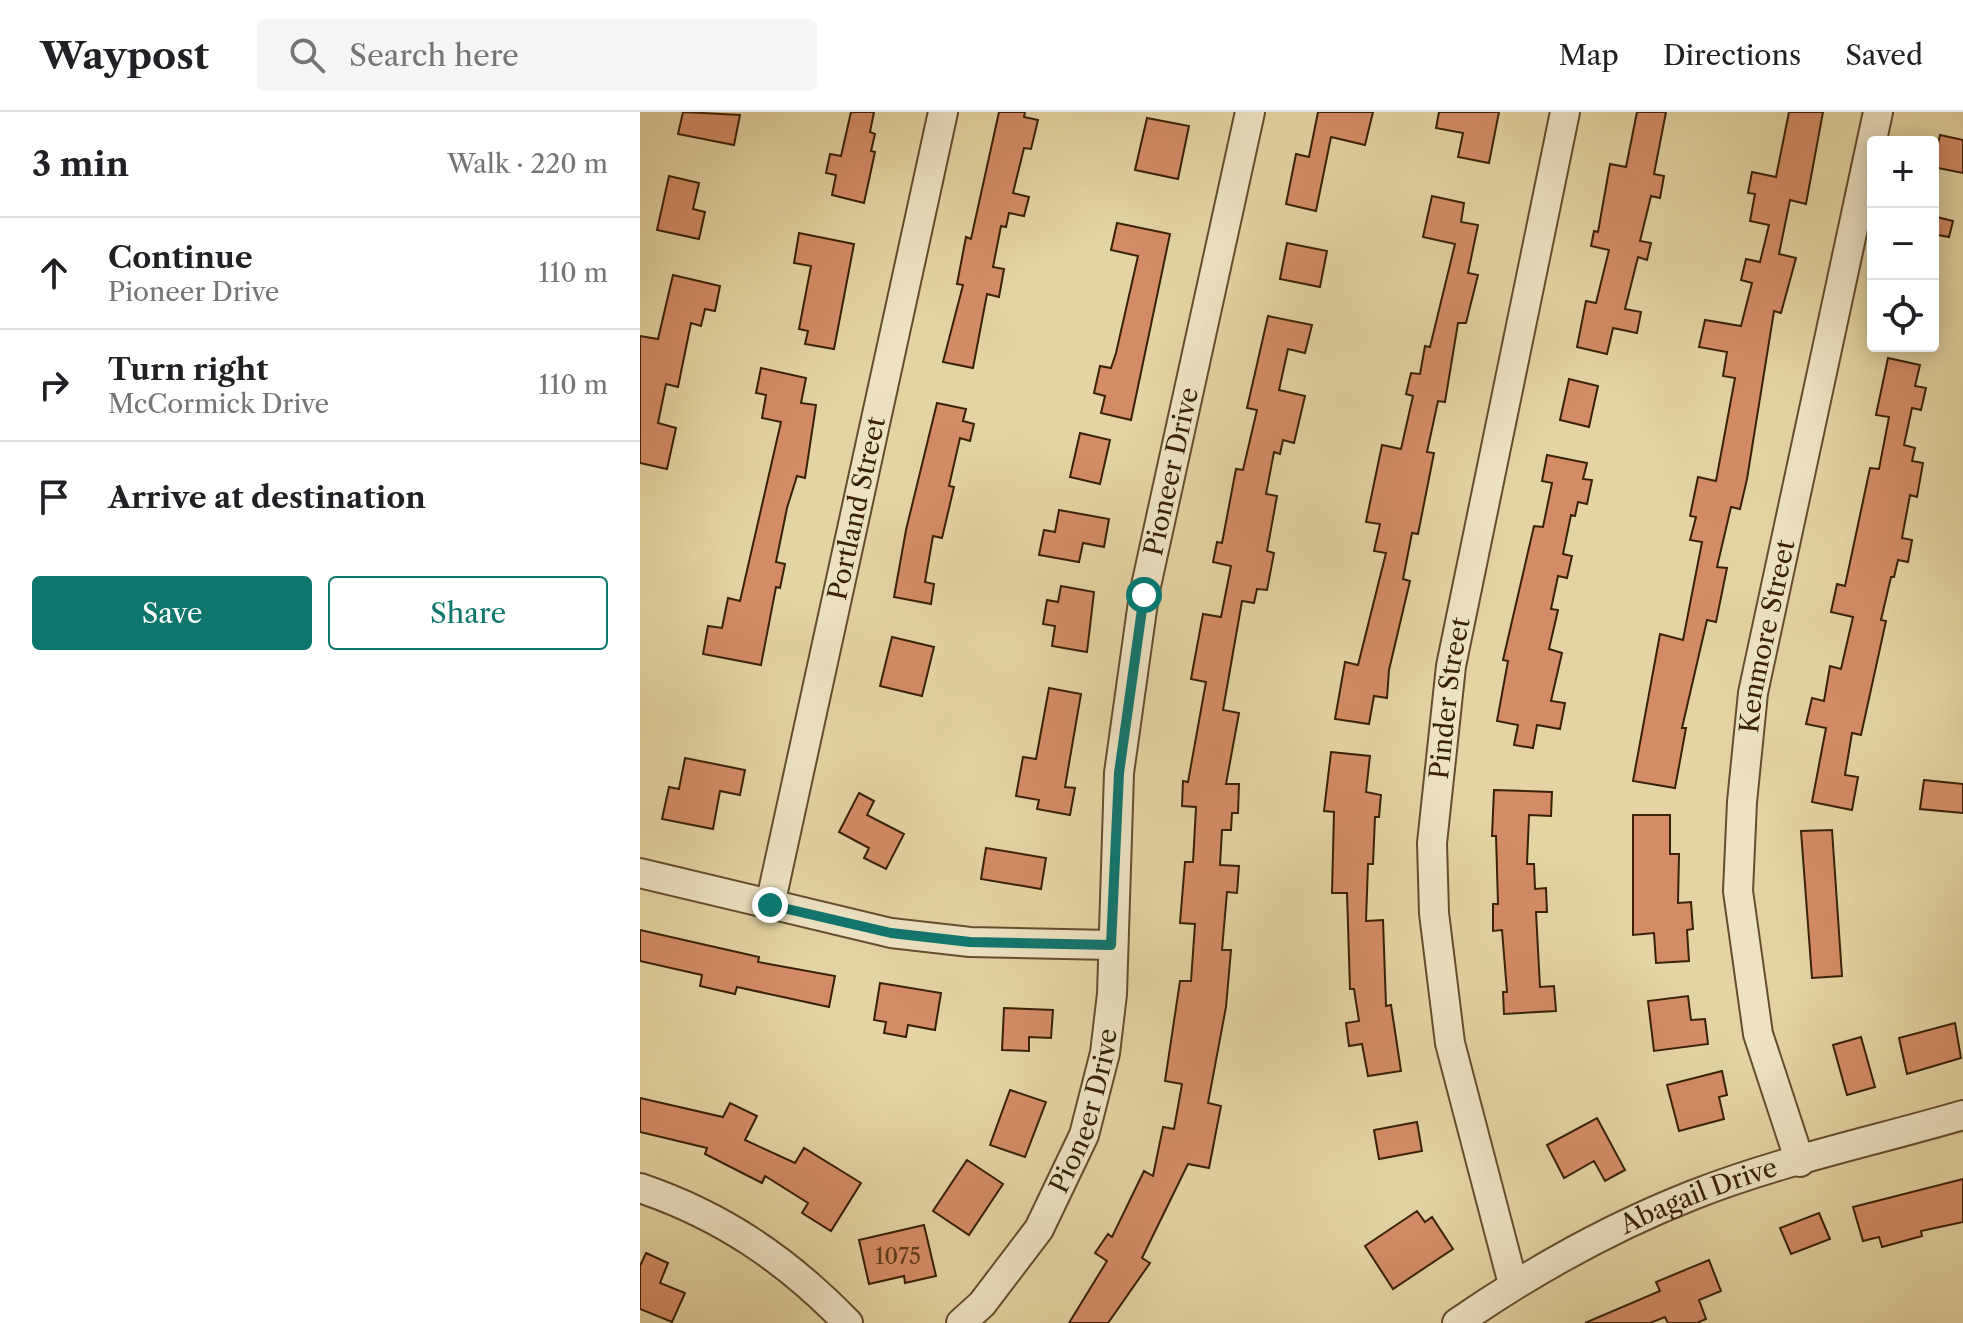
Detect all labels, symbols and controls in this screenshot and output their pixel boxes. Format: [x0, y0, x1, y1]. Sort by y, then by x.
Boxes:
search box [257, 19, 817, 91]
text: Waypost [40, 32, 209, 79]
icon: search [285, 33, 329, 77]
text: Search here [349, 37, 519, 74]
text: Map [1559, 38, 1619, 72]
text: Directions [1663, 38, 1801, 72]
text: Saved [1845, 38, 1923, 72]
map controls [1867, 136, 1939, 352]
button: + [1867, 136, 1939, 208]
text: 3 min [32, 143, 129, 185]
text: Walk · 220 m [447, 148, 608, 180]
button: − [1867, 208, 1939, 280]
text: Continue [108, 239, 253, 276]
icon: ahead [32, 251, 76, 295]
text: 110 m [539, 257, 608, 289]
text: Pioneer Drive [108, 276, 279, 308]
button: locate [1867, 280, 1939, 352]
text: Turn right [108, 351, 268, 388]
icon: right [32, 363, 76, 407]
text: 110 m [539, 369, 608, 401]
street label: Pioneer Drive [1137, 384, 1205, 559]
text: McCormick Drive [108, 388, 329, 420]
street label: Portland Street [821, 413, 892, 603]
icon: arrive [32, 475, 76, 519]
text: Arrive at destination [108, 479, 426, 516]
street label: Kenmore Street [1733, 536, 1802, 734]
button: Save [32, 576, 312, 650]
button: Share [328, 576, 608, 650]
route start [1126, 577, 1162, 613]
street label: Pinder Street [1423, 614, 1477, 781]
route end [752, 887, 788, 923]
street label: Pioneer Drive [1043, 1027, 1124, 1198]
street label: Abagail Drive [1614, 1151, 1781, 1241]
house number: 1075 [875, 1243, 921, 1270]

